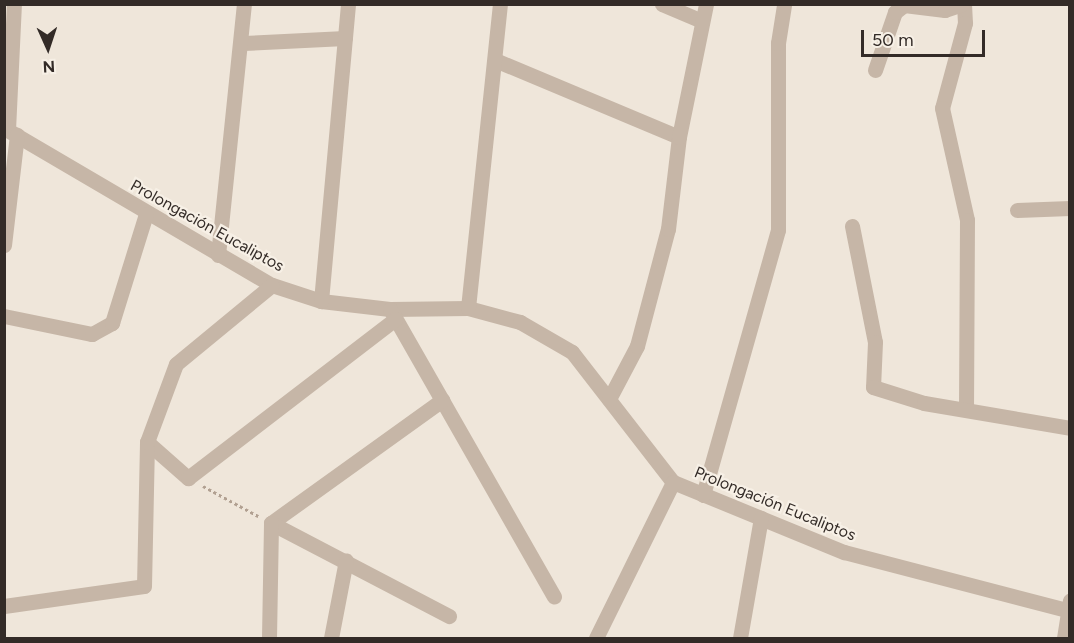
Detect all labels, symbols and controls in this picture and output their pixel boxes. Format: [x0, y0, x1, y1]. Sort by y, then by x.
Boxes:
north arrow [18, 18, 78, 78]
scale bar [864, 18, 988, 56]
text: 50 m [872, 29, 914, 51]
text: N [42, 57, 56, 76]
street label: Prolongación Eucaliptos [127, 176, 287, 276]
street label: Prolongación Eucaliptos [692, 463, 858, 545]

